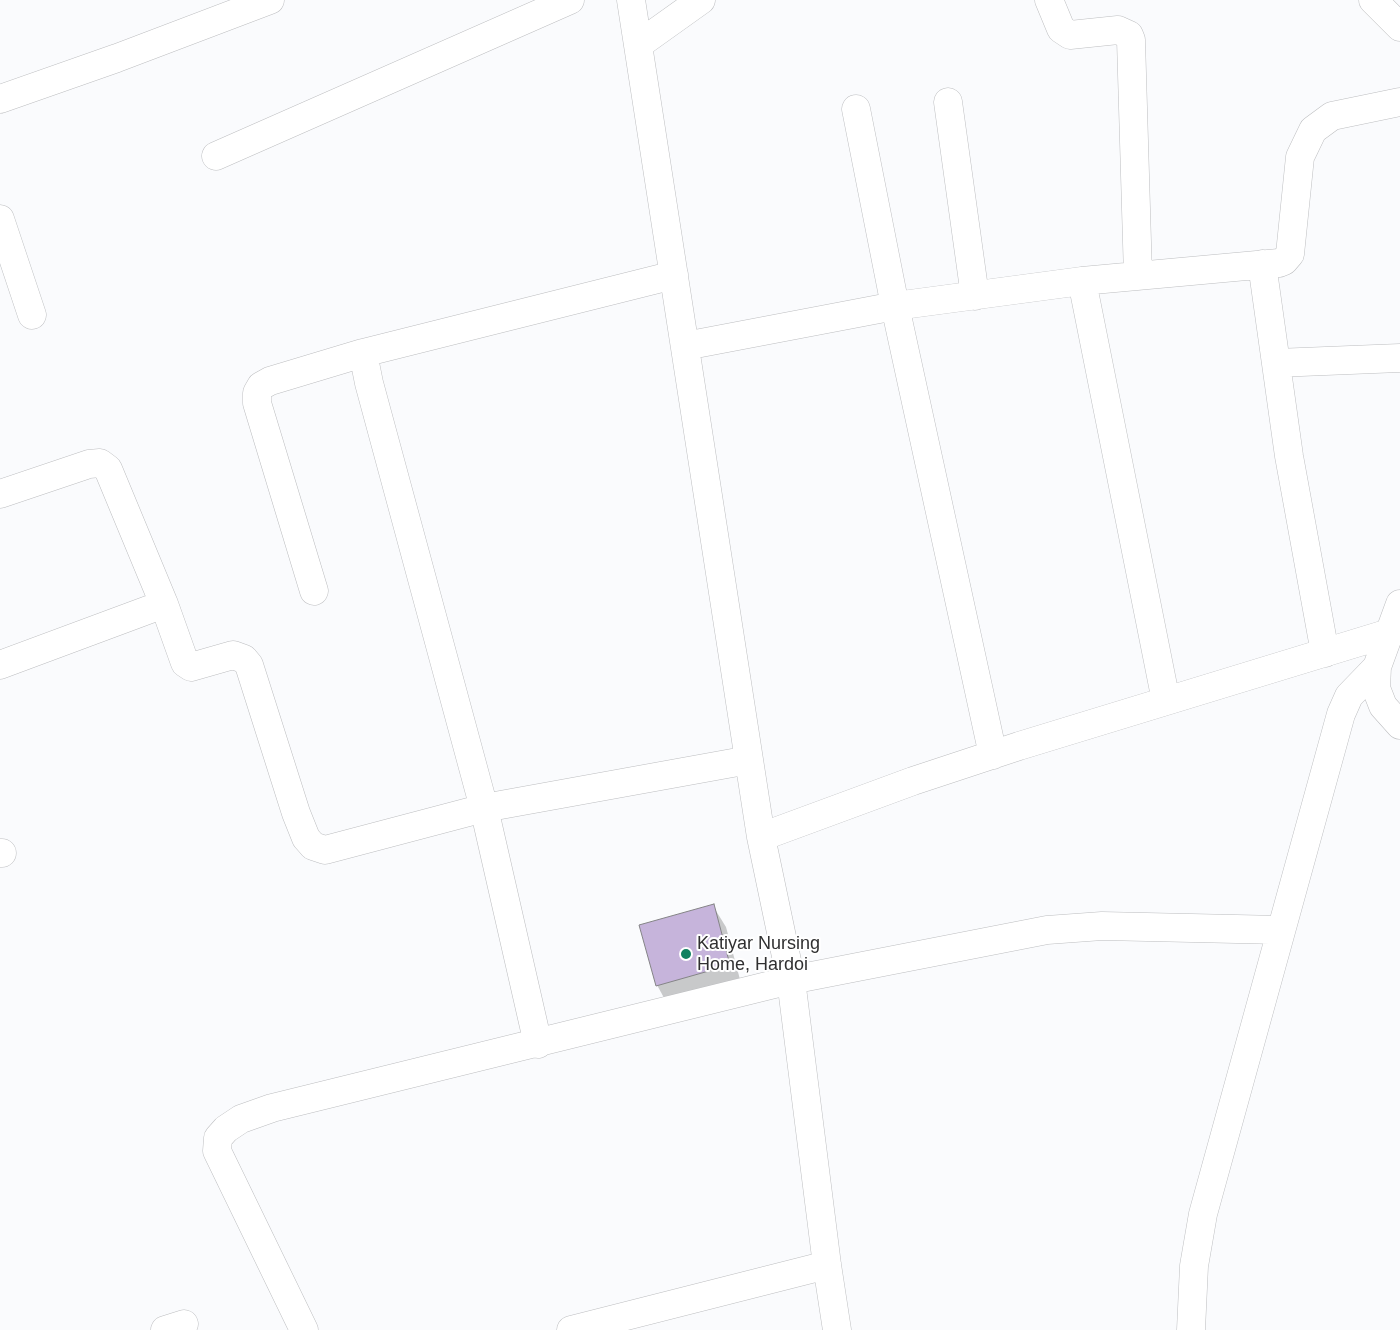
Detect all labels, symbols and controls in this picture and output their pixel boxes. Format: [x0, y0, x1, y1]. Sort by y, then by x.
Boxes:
place label: Katiyar Nursing Home, Hardoi [697, 933, 820, 976]
marker: Katiyar Nursing Home, Hardoi [679, 947, 693, 961]

